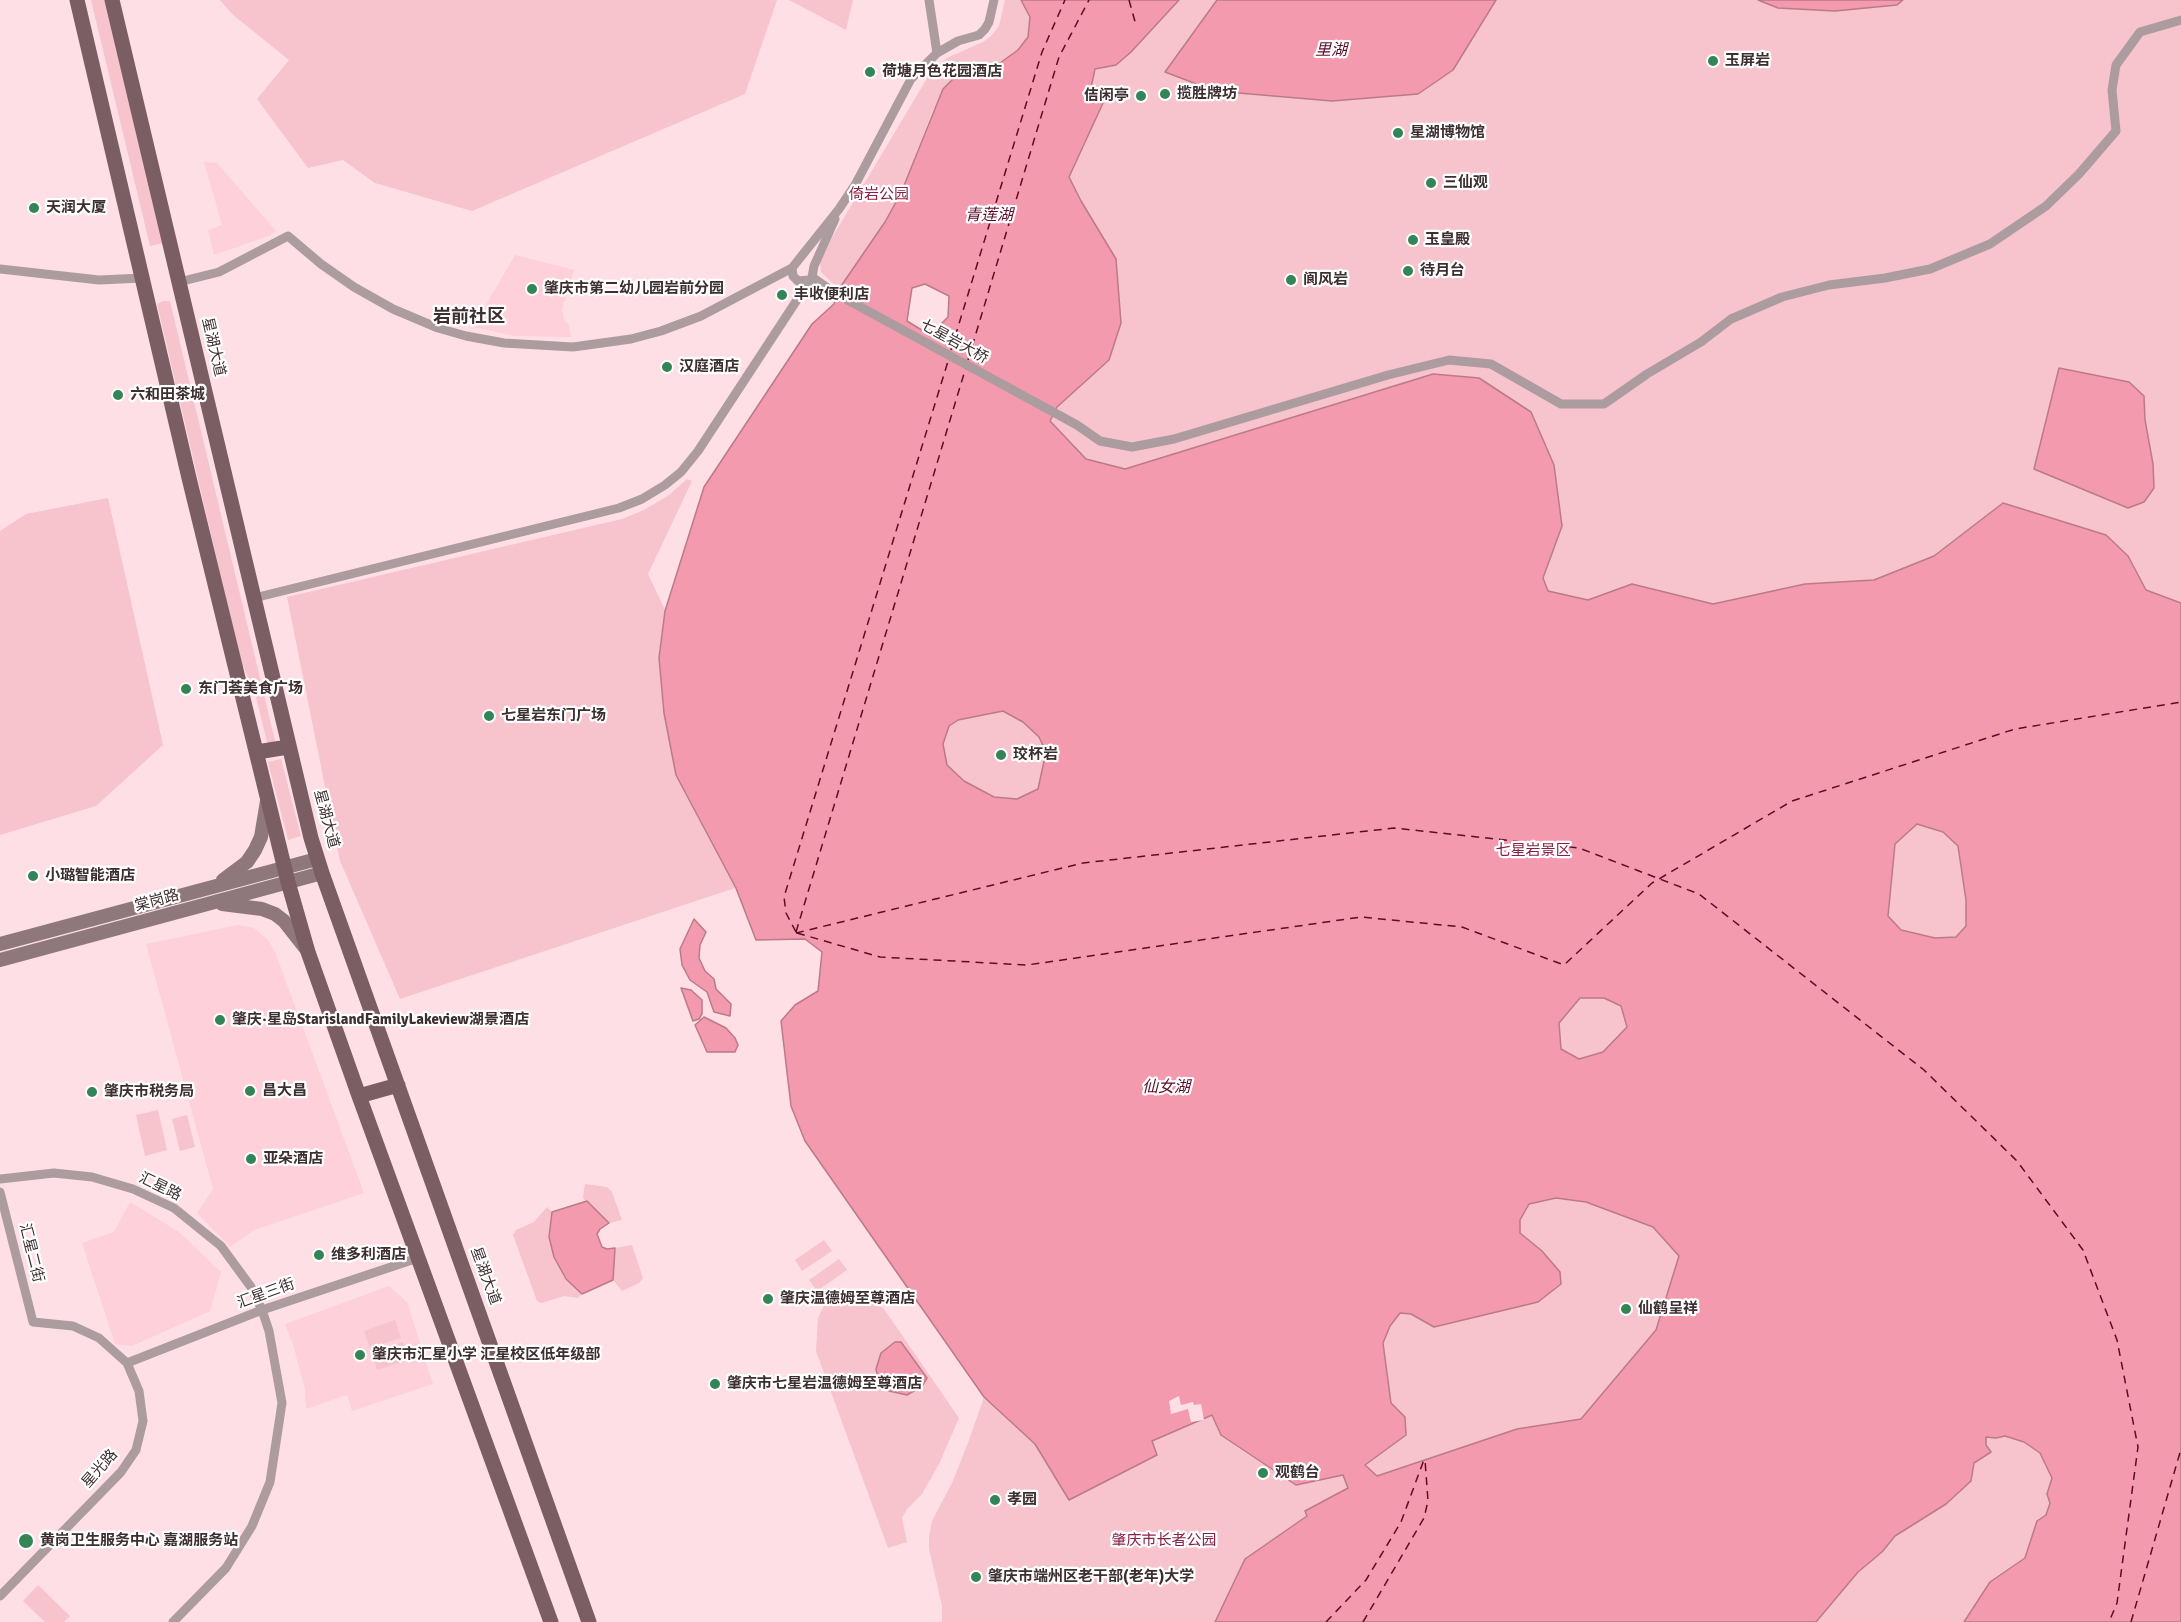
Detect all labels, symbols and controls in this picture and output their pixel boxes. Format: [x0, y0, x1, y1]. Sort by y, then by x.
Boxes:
water label: 里湖 [1315, 41, 1347, 61]
place label: 玉屏岩 [1725, 52, 1770, 70]
marker: 玉屏岩 [1706, 54, 1720, 68]
place label: 荷塘月色花园酒店 [882, 63, 1002, 81]
marker: 荷塘月色花园酒店 [863, 65, 877, 79]
place label: 揽胜牌坊 [1177, 85, 1237, 103]
place label: 佶闲亭 [1084, 87, 1129, 105]
marker: 揽胜牌坊 [1158, 87, 1172, 101]
marker: 佶闲亭 [1134, 89, 1148, 103]
place label: 星湖博物馆 [1410, 124, 1485, 142]
marker: 星湖博物馆 [1391, 126, 1405, 140]
place label: 三仙观 [1443, 174, 1488, 192]
marker: 三仙观 [1424, 176, 1438, 190]
park label: 倚岩公园 [849, 186, 909, 204]
place label: 天润大厦 [46, 199, 106, 217]
marker: 天润大厦 [27, 201, 41, 215]
water label: 青莲湖 [965, 206, 1013, 226]
place label: 玉皇殿 [1425, 231, 1470, 249]
marker: 玉皇殿 [1406, 233, 1420, 247]
place label: 待月台 [1420, 262, 1465, 280]
marker: 待月台 [1401, 264, 1415, 278]
place label: 阆风岩 [1303, 271, 1348, 289]
marker: 阆风岩 [1284, 273, 1298, 287]
place label: 肇庆市第二幼儿园岩前分园 [544, 280, 724, 298]
marker: 肇庆市第二幼儿园岩前分园 [525, 282, 539, 296]
place label: 丰收便利店 [794, 286, 869, 304]
marker: 丰收便利店 [775, 288, 789, 302]
district label: 岩前社区 [433, 306, 505, 328]
street label: 星湖大道 [197, 316, 229, 378]
street label: 七星岩大桥 [917, 316, 991, 368]
place label: 汉庭酒店 [679, 358, 739, 376]
marker: 汉庭酒店 [660, 360, 674, 374]
place label: 六和田茶城 [130, 386, 205, 404]
marker: 六和田茶城 [111, 388, 125, 402]
place label: 东门荟美食广场 [198, 680, 303, 698]
marker: 东门荟美食广场 [179, 682, 193, 696]
place label: 七星岩东门广场 [501, 707, 606, 725]
marker: 七星岩东门广场 [482, 709, 496, 723]
place label: 珓杯岩 [1013, 746, 1058, 764]
marker: 珓杯岩 [994, 748, 1008, 762]
street label: 星湖大道 [310, 788, 342, 850]
park label: 七星岩景区 [1496, 842, 1570, 860]
place label: 小璐智能酒店 [45, 867, 135, 885]
marker: 小璐智能酒店 [26, 869, 40, 883]
street label: 棠岗路 [133, 886, 181, 916]
place label: 肇庆·星岛StarislandFamilyLakeview湖景酒店 [232, 1011, 529, 1029]
marker: 肇庆·星岛StarislandFamilyLakeview湖景酒店 [213, 1013, 227, 1027]
water label: 仙女湖 [1142, 1078, 1190, 1098]
place label: 昌大昌 [262, 1082, 307, 1100]
place label: 肇庆市税务局 [104, 1083, 194, 1101]
marker: 昌大昌 [243, 1084, 257, 1098]
marker: 肇庆市税务局 [85, 1085, 99, 1099]
place label: 亚朵酒店 [263, 1150, 323, 1168]
marker: 亚朵酒店 [244, 1152, 258, 1166]
street label: 汇星路 [136, 1169, 184, 1205]
street label: 汇星二街 [15, 1222, 47, 1284]
street label: 星湖大道 [466, 1245, 504, 1307]
place label: 维多利酒店 [331, 1246, 406, 1264]
marker: 维多利酒店 [312, 1248, 326, 1262]
street label: 汇星三街 [235, 1275, 297, 1313]
place label: 肇庆温德姆至尊酒店 [780, 1290, 915, 1308]
marker: 肇庆温德姆至尊酒店 [761, 1292, 775, 1306]
place label: 仙鹤呈祥 [1638, 1300, 1698, 1318]
marker: 仙鹤呈祥 [1619, 1302, 1633, 1316]
place label: 肇庆市汇星小学 汇星校区低年级部 [372, 1346, 600, 1364]
marker: 肇庆市汇星小学 汇星校区低年级部 [353, 1348, 367, 1362]
place label: 肇庆市七星岩温德姆至尊酒店 [727, 1375, 922, 1393]
marker: 肇庆市七星岩温德姆至尊酒店 [708, 1377, 722, 1391]
street label: 星光路 [78, 1446, 122, 1492]
place label: 观鹤台 [1275, 1464, 1320, 1482]
marker: 观鹤台 [1256, 1466, 1270, 1480]
place label: 孝园 [1007, 1491, 1037, 1509]
marker: 孝园 [988, 1493, 1002, 1507]
marker: 黄岗卫生服务中心 嘉湖服务站 [17, 1532, 35, 1550]
place label: 黄岗卫生服务中心 嘉湖服务站 [40, 1532, 238, 1550]
park label: 肇庆市长者公园 [1112, 1532, 1216, 1550]
place label: 肇庆市端州区老干部(老年)大学 [988, 1568, 1194, 1586]
marker: 肇庆市端州区老干部(老年)大学 [969, 1570, 983, 1584]

